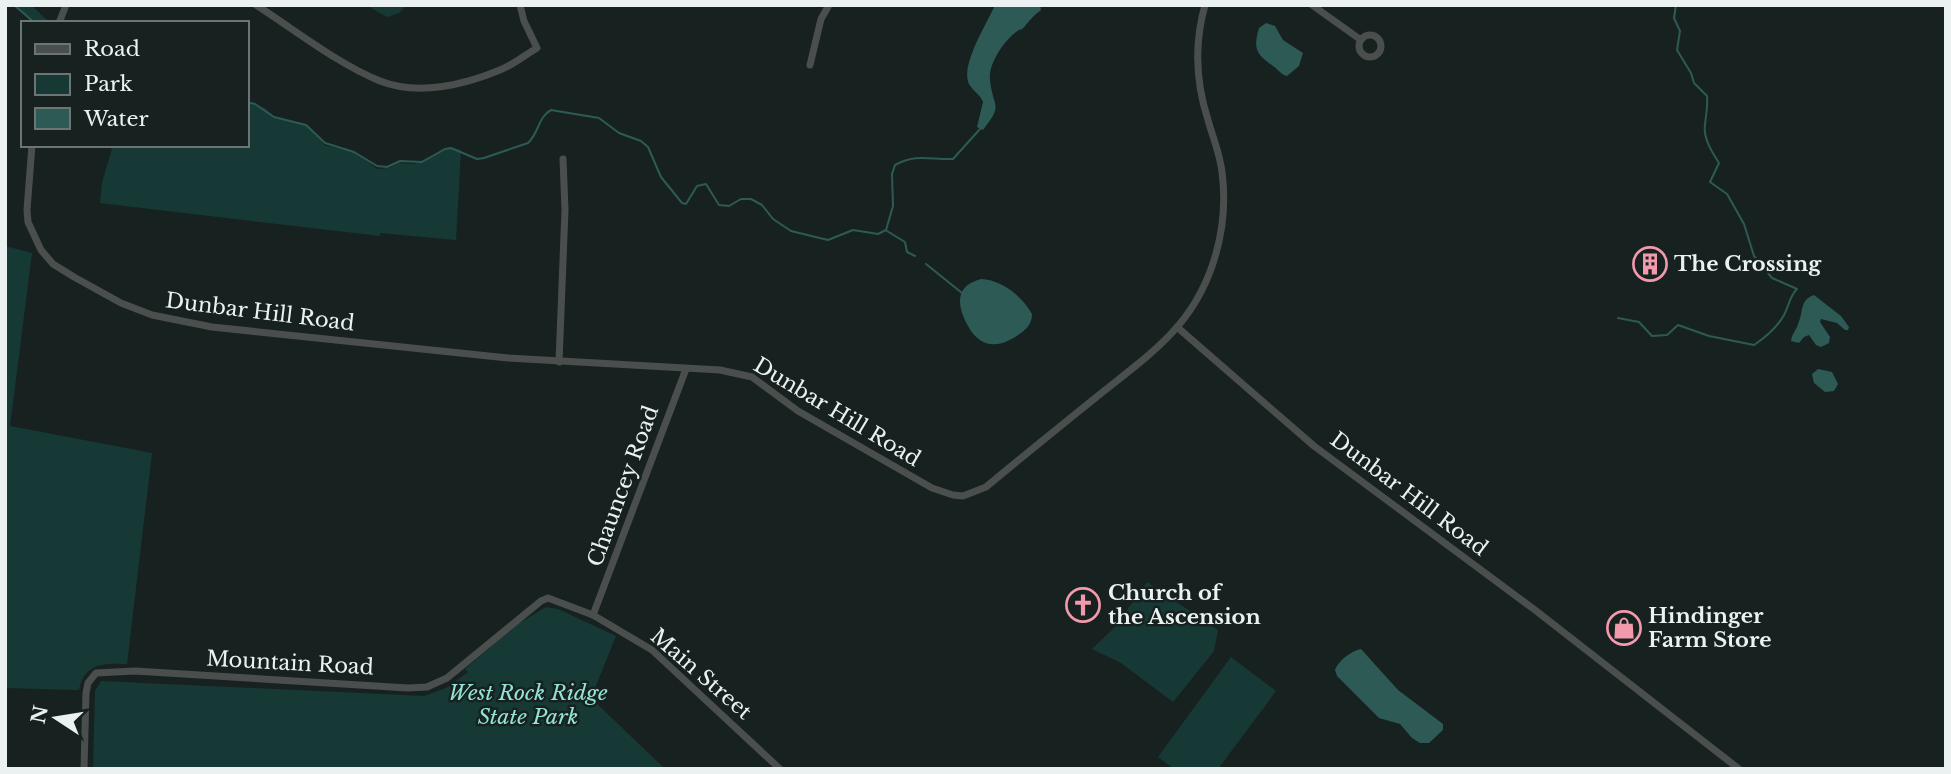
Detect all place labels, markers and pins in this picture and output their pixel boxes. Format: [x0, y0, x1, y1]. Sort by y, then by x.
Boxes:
building icon: The Crossing [1631, 245, 1669, 283]
place label: The Crossing [1674, 251, 1822, 277]
place label: Church of the Ascension [1108, 580, 1261, 630]
church icon: Church of the Ascension [1064, 586, 1102, 624]
place label: Hindinger Farm Store [1648, 603, 1772, 653]
shop icon: Hindinger Farm Store [1605, 609, 1643, 647]

